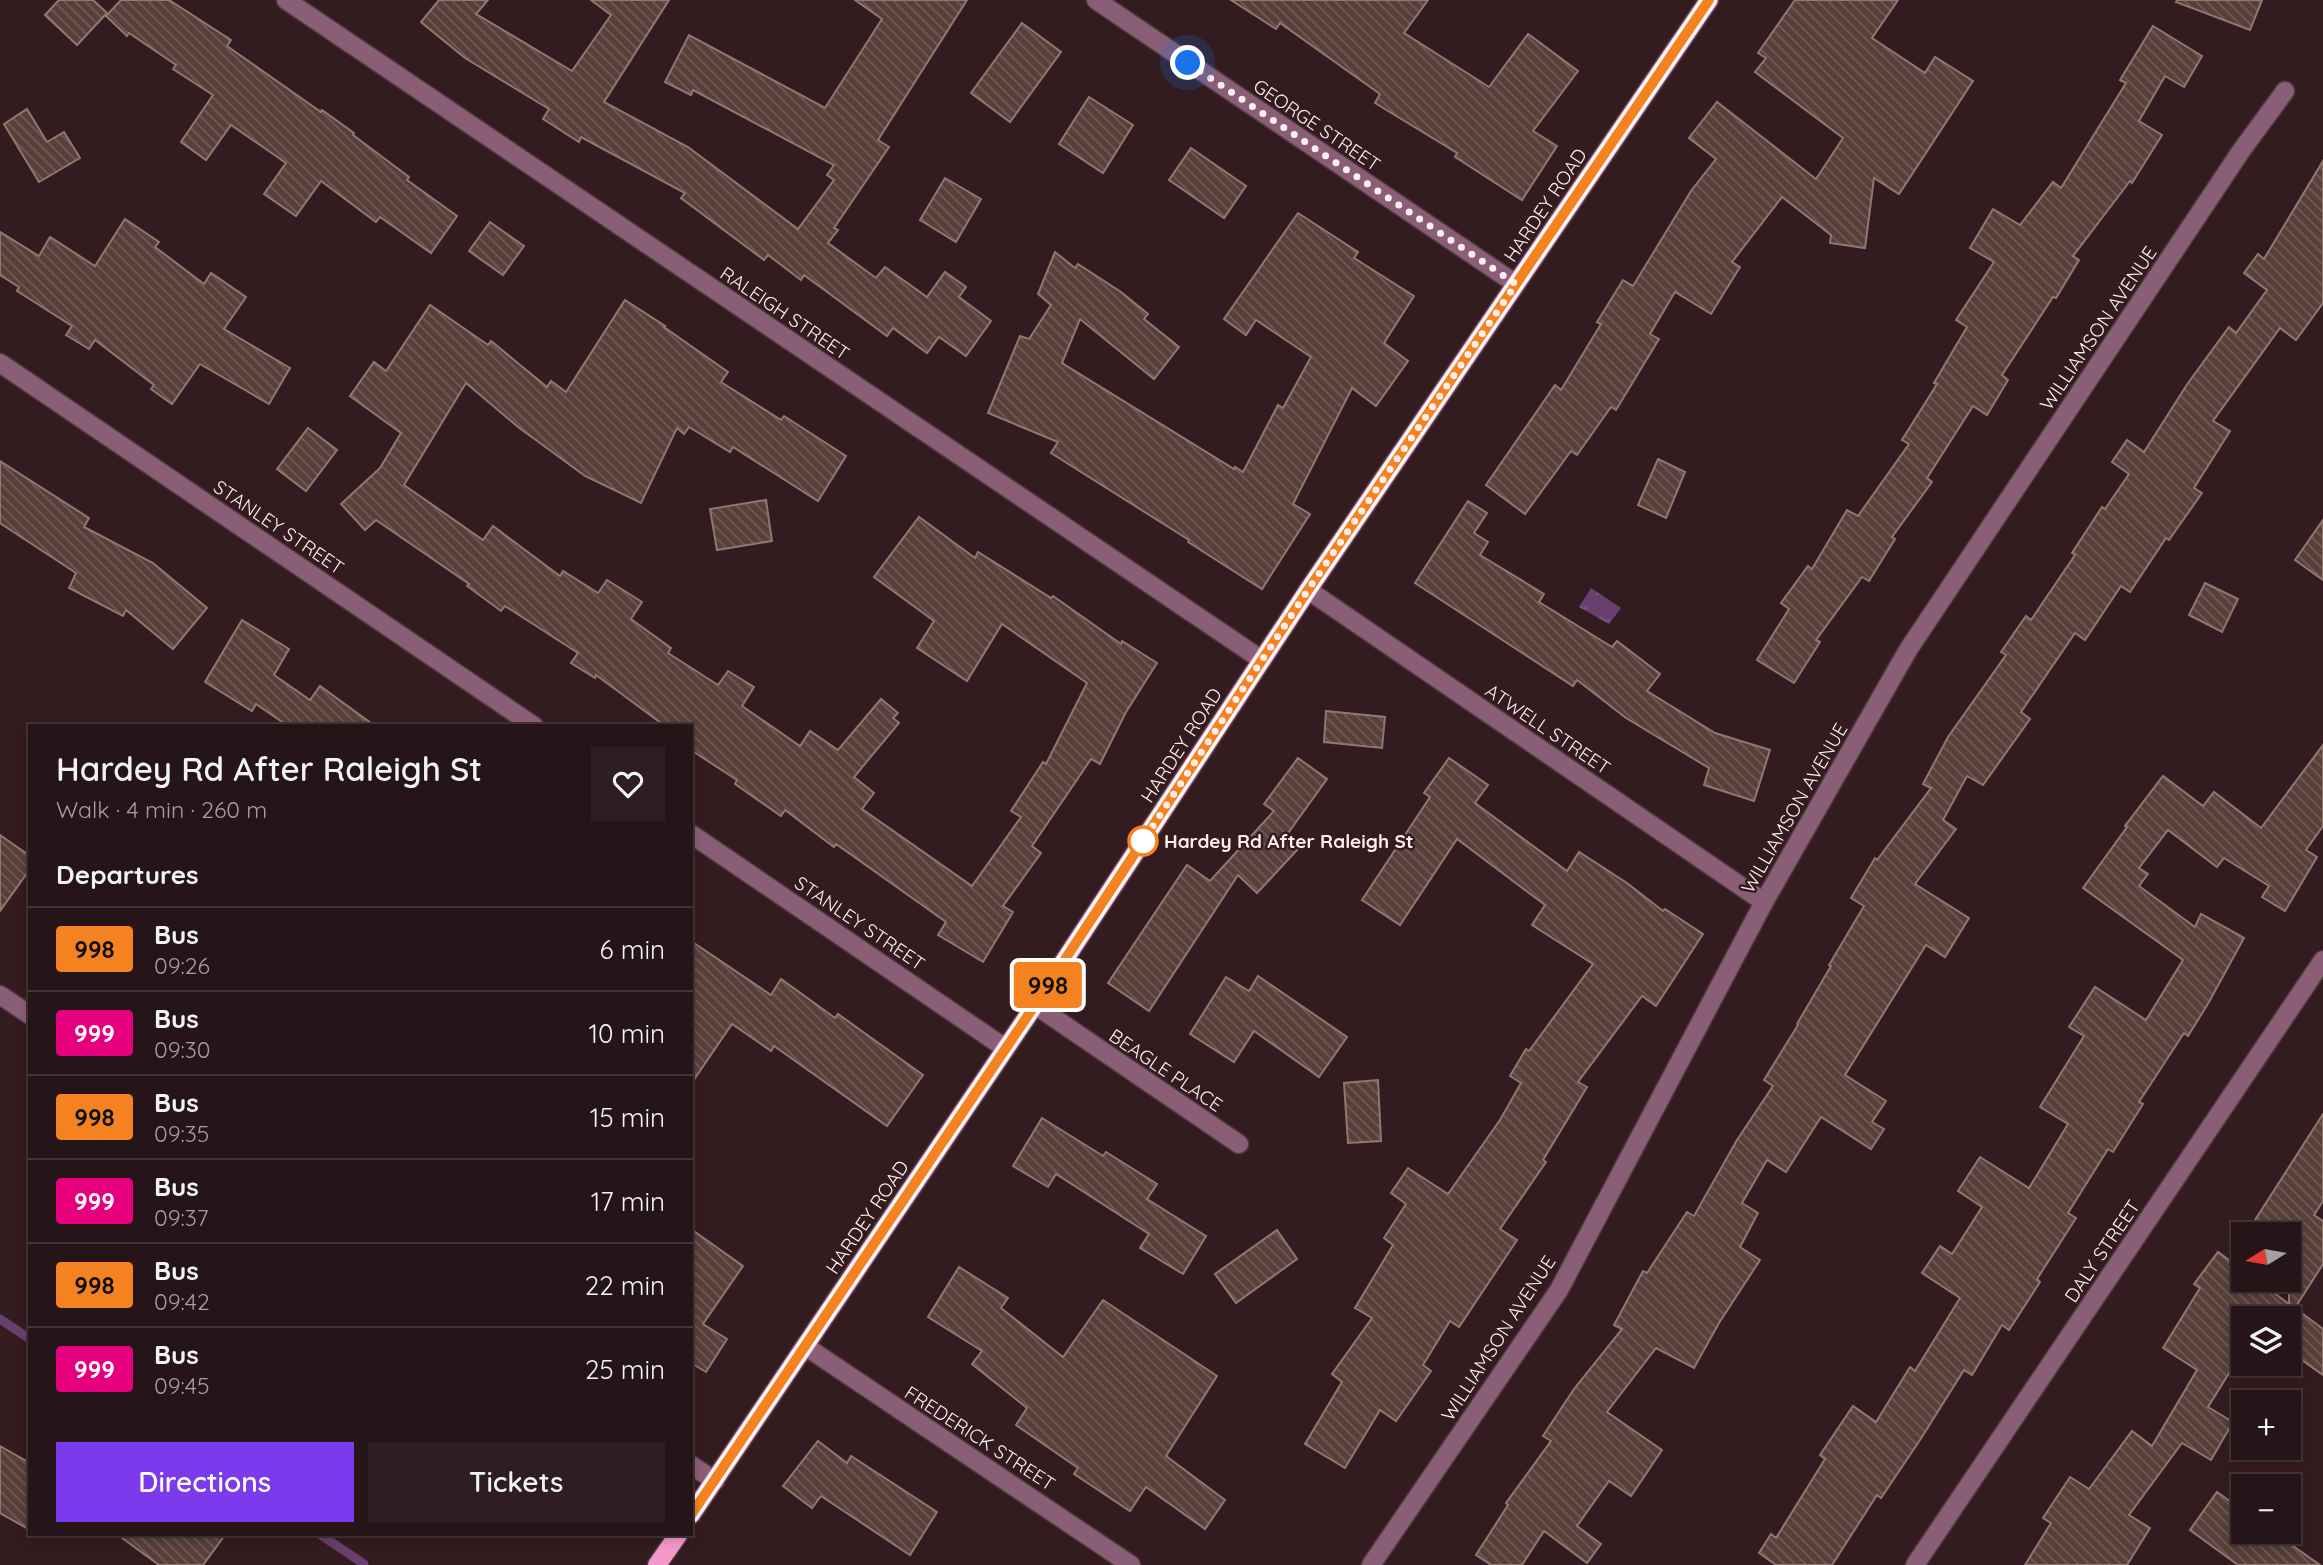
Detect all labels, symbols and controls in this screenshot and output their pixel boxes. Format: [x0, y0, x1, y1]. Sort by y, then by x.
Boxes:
your location [1170, 45, 1205, 80]
street label: GEORGE STREET [1249, 74, 1385, 176]
street label: HARDEY ROAD [1498, 144, 1592, 266]
street label: WILLIAMSON AVENUE [2034, 242, 2162, 414]
street label: RALEIGH STREET [716, 261, 854, 365]
street label: STANLEY STREET [209, 475, 349, 579]
street label: ATWELL STREET [1481, 678, 1615, 780]
street label: HARDEY ROAD [1135, 683, 1227, 807]
street label: WILLIAMSON AVENUE [1735, 719, 1853, 897]
button: heart [591, 747, 665, 821]
text: Hardey Rd After Raleigh St [56, 748, 482, 789]
text: Walk · 4 min · 260 m [56, 795, 267, 824]
marker: Hardey Rd After Raleigh St [1128, 826, 1158, 856]
place label: Hardey Rd After Raleigh St [1164, 829, 1414, 853]
text: Departures [56, 858, 199, 891]
street label: STANLEY STREET [790, 871, 930, 975]
text: Bus [154, 918, 199, 951]
text: 6 min [600, 933, 665, 966]
text: 998 [74, 934, 115, 964]
text: 09:26 [154, 951, 210, 980]
line badge: 998 [1008, 962, 1088, 1008]
text: 998 [1028, 970, 1068, 1000]
text: Bus [154, 1002, 199, 1035]
text: 10 min [589, 1017, 665, 1050]
text: 999 [74, 1018, 115, 1048]
street label: BEAGLE PLACE [1105, 1023, 1227, 1117]
text: 09:30 [154, 1035, 211, 1064]
text: Bus [154, 1086, 199, 1119]
text: 15 min [590, 1101, 665, 1134]
text: 998 [74, 1102, 115, 1132]
text: 09:35 [154, 1119, 209, 1148]
street label: HARDEY ROAD [820, 1156, 914, 1278]
text: Bus [154, 1170, 199, 1203]
text: 17 min [591, 1185, 665, 1218]
text: 999 [74, 1186, 115, 1216]
street label: DALY STREET [2059, 1195, 2145, 1307]
text: 09:37 [154, 1203, 209, 1232]
north arrow [2231, 1222, 2301, 1292]
map controls [2231, 1222, 2301, 1544]
street label: WILLIAMSON AVENUE [1436, 1251, 1560, 1425]
text: Bus [154, 1254, 199, 1287]
text: 22 min [585, 1269, 665, 1302]
text: 998 [74, 1270, 115, 1300]
text: 09:42 [154, 1287, 210, 1316]
button: layers [2231, 1306, 2301, 1376]
text: Bus [154, 1338, 199, 1371]
text: 25 min [585, 1353, 665, 1386]
text: 999 [74, 1354, 115, 1384]
text: 09:45 [154, 1371, 210, 1400]
street label: FREDERICK STREET [900, 1380, 1060, 1496]
button: + [2231, 1390, 2301, 1460]
button: Directions [56, 1442, 354, 1522]
button: Tickets [368, 1442, 665, 1522]
button: − [2231, 1474, 2301, 1544]

